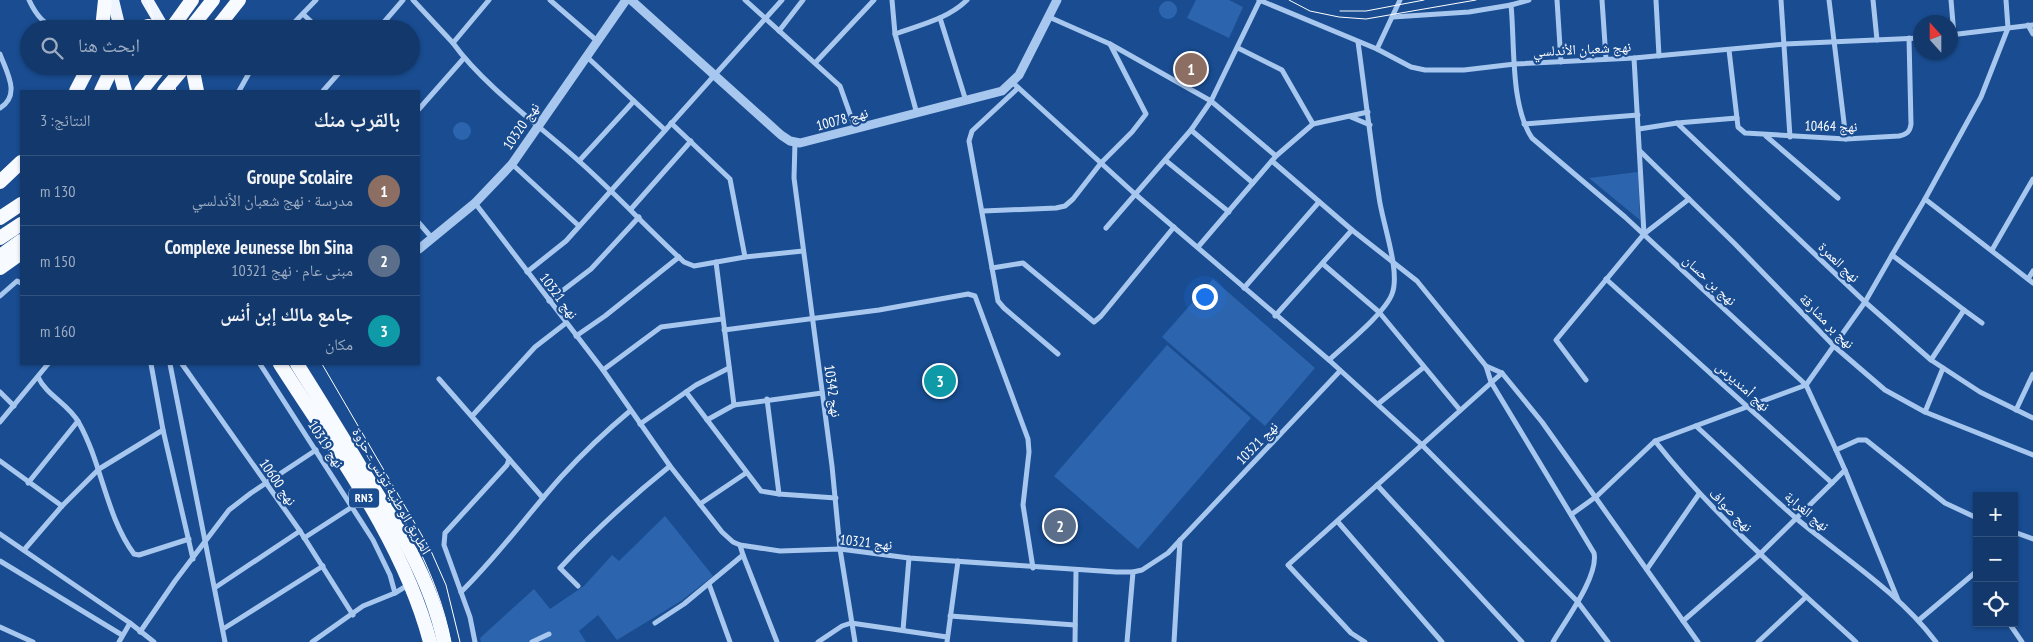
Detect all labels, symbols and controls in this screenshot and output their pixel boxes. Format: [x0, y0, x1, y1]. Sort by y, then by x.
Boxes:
north arrow [1913, 15, 1958, 60]
search box [20, 20, 420, 75]
text: ابحث هنا [78, 33, 140, 57]
icon: search [38, 34, 66, 62]
street label: نهج شعبان الأندلسي [1532, 37, 1632, 63]
pin: 1 [1175, 50, 1207, 88]
street label: نهج 10320 [499, 99, 544, 154]
street label: نهج 10078 [814, 103, 870, 136]
text: بالقرب منك [314, 106, 400, 133]
text: النتائج: 3 [40, 110, 91, 130]
street label: نهج 10464 [1804, 117, 1858, 136]
text: Groupe Scolaire [247, 165, 353, 189]
text: 130 m [40, 181, 75, 201]
text: 1 [380, 181, 388, 201]
text: مدرسة · نهج شعبان الأندلسي [192, 190, 353, 210]
text: Complexe Jeunesse Ibn Sina [164, 235, 353, 259]
street label: نهج العمرة [1814, 238, 1864, 287]
text: 150 m [40, 251, 75, 271]
text: 2 [380, 251, 388, 271]
street label: نهج بن حسان [1679, 251, 1741, 310]
text: مبنى عام · نهج 10321 [231, 260, 353, 280]
street label: نهج 10321 [535, 269, 582, 323]
your location [1192, 284, 1218, 310]
street label: نهج بر مشارقة [1795, 290, 1858, 353]
text: جامع مالك إبن أنس [220, 302, 353, 326]
text: 160 m [40, 321, 75, 341]
text: 3 [380, 321, 388, 341]
text: مكان [325, 334, 353, 354]
street label: نهج أمنديرس [1712, 357, 1774, 416]
pin: 3 [924, 362, 956, 400]
street label: نهج 10342 [819, 364, 846, 419]
street label: نهج 10319 [303, 417, 348, 472]
street label: نهج 10321 [1232, 418, 1283, 469]
street label: الطريق الوطنية تونس - حزوة [348, 424, 436, 558]
street label: نهج 10600 [255, 455, 301, 510]
street label: نهج صواف [1705, 484, 1757, 536]
street label: نهج الغرابة [1780, 487, 1833, 536]
road number: RN3 [349, 488, 379, 508]
map controls [1973, 492, 2018, 627]
button: + [1973, 492, 2018, 537]
pin: 2 [1044, 507, 1076, 545]
street label: نهج 10321 [839, 530, 893, 555]
button: − [1973, 537, 2018, 582]
button: locate [1973, 582, 2018, 627]

